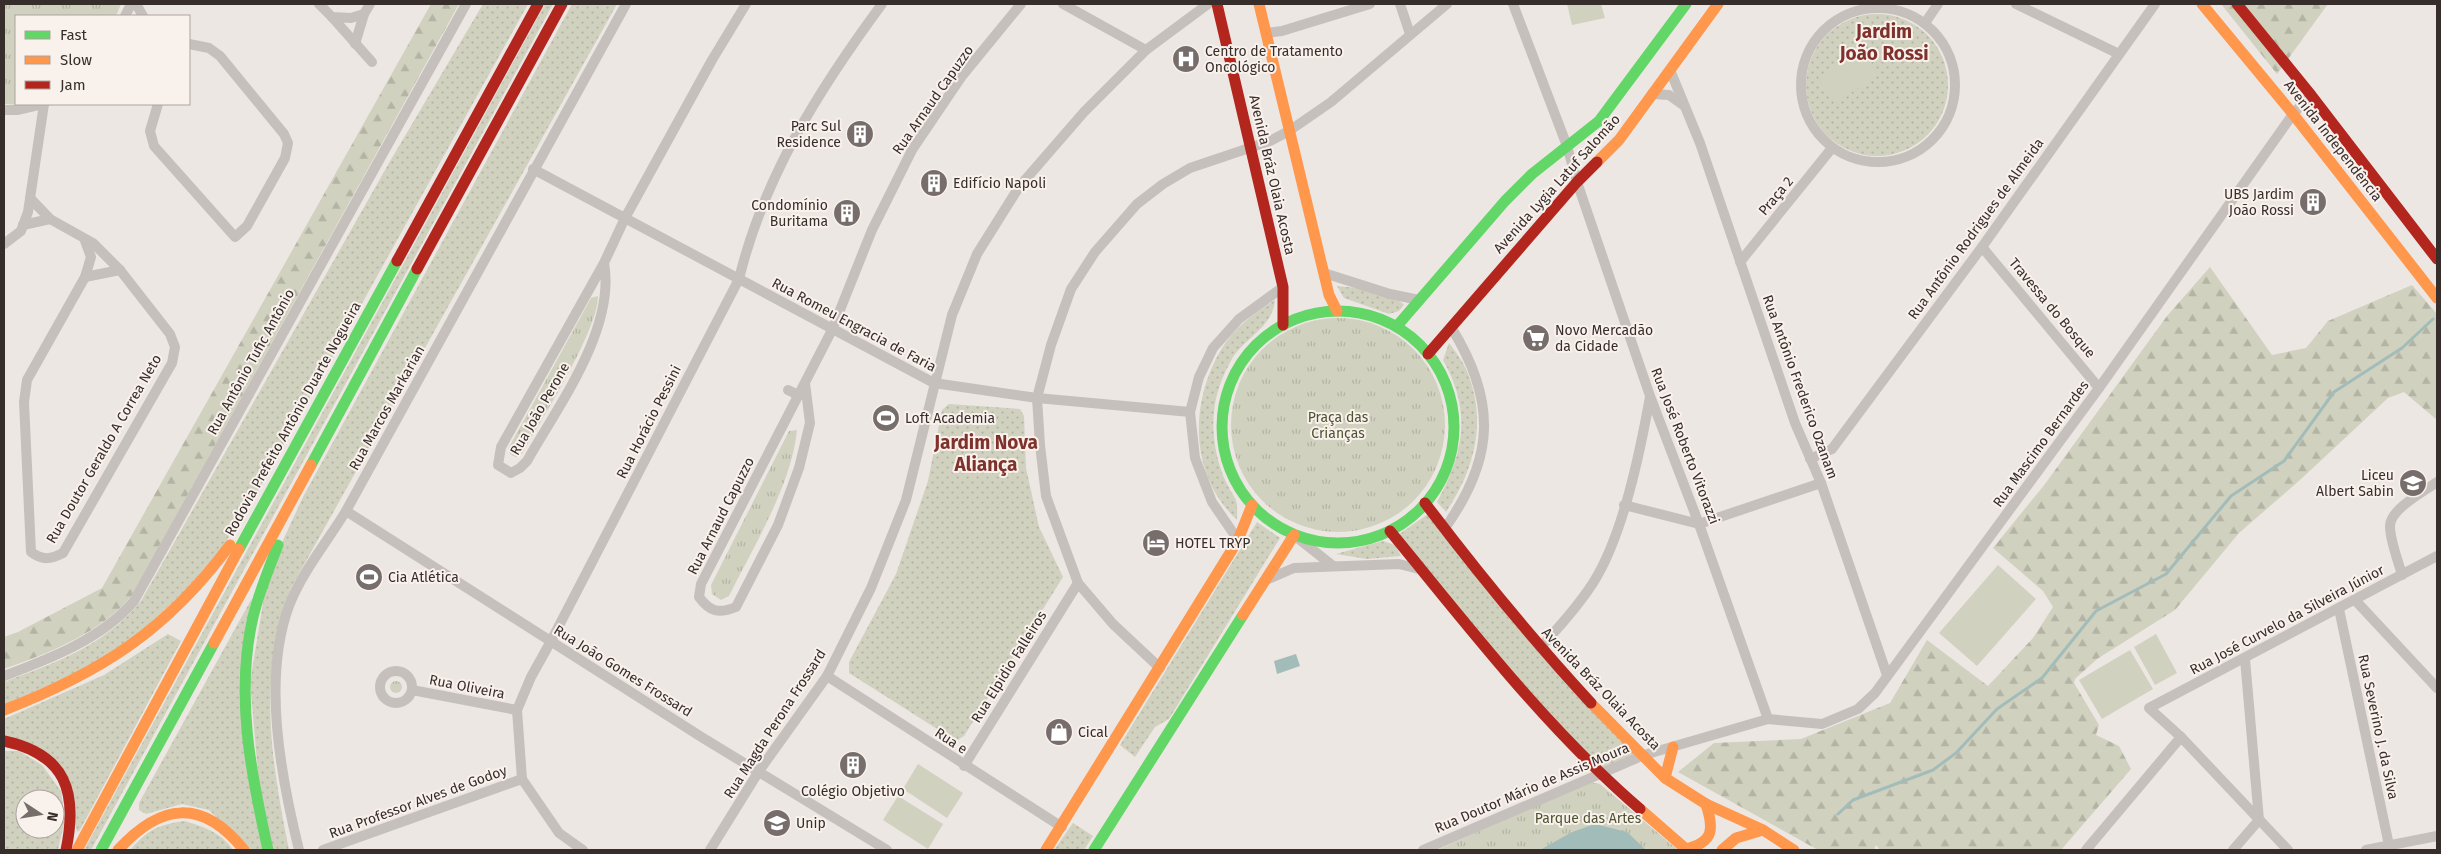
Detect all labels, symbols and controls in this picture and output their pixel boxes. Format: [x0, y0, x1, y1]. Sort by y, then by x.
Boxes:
legend [15, 15, 190, 105]
district label: Jardim João Rossi [1838, 20, 1929, 65]
text: Fast [60, 26, 87, 44]
street label: Rua Arnaud Capuzzo [889, 42, 977, 158]
place label: Centro de Tratamento Oncológico [1205, 43, 1343, 76]
hospital icon: Centro de Tratamento Oncológico [1171, 44, 1201, 74]
text: Slow [60, 51, 92, 69]
text: Jam [60, 76, 86, 94]
street label: Avenida Independência [2280, 77, 2386, 205]
street label: Avenida Bráz Olaia Acosta [1245, 93, 1299, 257]
street label: Avenida Lygia Latuf Salomão [1490, 111, 1624, 257]
place label: Parc Sul Residence [776, 118, 841, 151]
building icon: Parc Sul Residence [845, 119, 875, 149]
street label: Rua Antônio Rodrigues de Almeida [1904, 135, 2048, 323]
building icon: Edifício Napoli [919, 168, 949, 198]
street label: Praça 2 [1755, 173, 1797, 219]
place label: Edifício Napoli [953, 175, 1046, 192]
place label: UBS Jardim João Rossi [2224, 186, 2294, 219]
building icon: UBS Jardim João Rossi [2298, 187, 2328, 217]
place label: Condomínio Buritama [751, 197, 828, 230]
building icon: Condomínio Buritama [832, 198, 862, 228]
street label: Travessa do Bosque [2005, 255, 2099, 361]
street label: Rua Romeu Engracia de Faria [769, 274, 939, 376]
street label: Rua Antônio Tufic Antônio [204, 286, 298, 438]
street label: Rua Antônio Frederico Ozanam [1759, 293, 1841, 481]
street label: Rodovia Prefeito Antônio Duarte Nogueira [221, 299, 365, 539]
place label: Novo Mercadão da Cidade [1555, 322, 1653, 355]
supermarket icon: Novo Mercadão da Cidade [1521, 323, 1551, 353]
street label: Rua Marcos Markarian [346, 343, 428, 473]
street label: Rua Doutor Geraldo A Correa Neto [43, 351, 165, 547]
street label: Rua João Perone [507, 360, 573, 458]
street label: Rua Horácio Pessini [613, 362, 685, 482]
street label: Rua José Roberto Vitorazzi [1647, 365, 1723, 527]
street label: Rua Mascimo Bernardes [1989, 377, 2093, 511]
sports icon: Loft Academia [871, 403, 901, 433]
park label: Praça das Crianças [1308, 409, 1369, 442]
place label: Loft Academia [905, 410, 995, 427]
district label: Jardim Nova Aliança [933, 431, 1038, 476]
street label: Rua Arnaud Capuzzo [684, 454, 758, 578]
place label: Liceu Albert Sabin [2316, 467, 2394, 500]
school or university icon: Liceu Albert Sabin [2398, 468, 2428, 498]
hotel icon: HOTEL TRYP [1141, 528, 1171, 558]
place label: HOTEL TRYP [1175, 535, 1250, 552]
street label: Rua José Curvelo da Silveira Júnior [2187, 561, 2388, 679]
sports icon: Cia Atlética [354, 562, 384, 592]
place label: Cia Atlética [388, 569, 459, 586]
street label: Rua Elpidio Falleiros [968, 607, 1051, 726]
street label: Rua João Gomes Frossard [551, 621, 695, 721]
street label: Avenida Bráz Olaia Acosta [1538, 624, 1664, 754]
street label: Rua Magda Perona Frossard [720, 646, 830, 802]
street label: Rua Severino J. da Silva [2354, 653, 2402, 801]
street label: Rua Oliveira [428, 671, 506, 703]
shop icon: Cical [1044, 717, 1074, 747]
street label: Rua e [931, 724, 971, 758]
place label: Cical [1078, 724, 1108, 741]
street label: Rua Doutor Mário de Assis Moura [1432, 739, 1632, 837]
building icon: Colégio Objetivo [838, 750, 868, 780]
street label: Rua Professor Alves de Godoy [327, 762, 509, 842]
place label: Colégio Objetivo [801, 783, 905, 800]
north arrow [15, 789, 65, 839]
school or university icon: Unip [762, 808, 792, 838]
text: N [43, 810, 62, 823]
park label: Parque das Artes [1535, 810, 1642, 827]
place label: Unip [796, 815, 826, 832]

